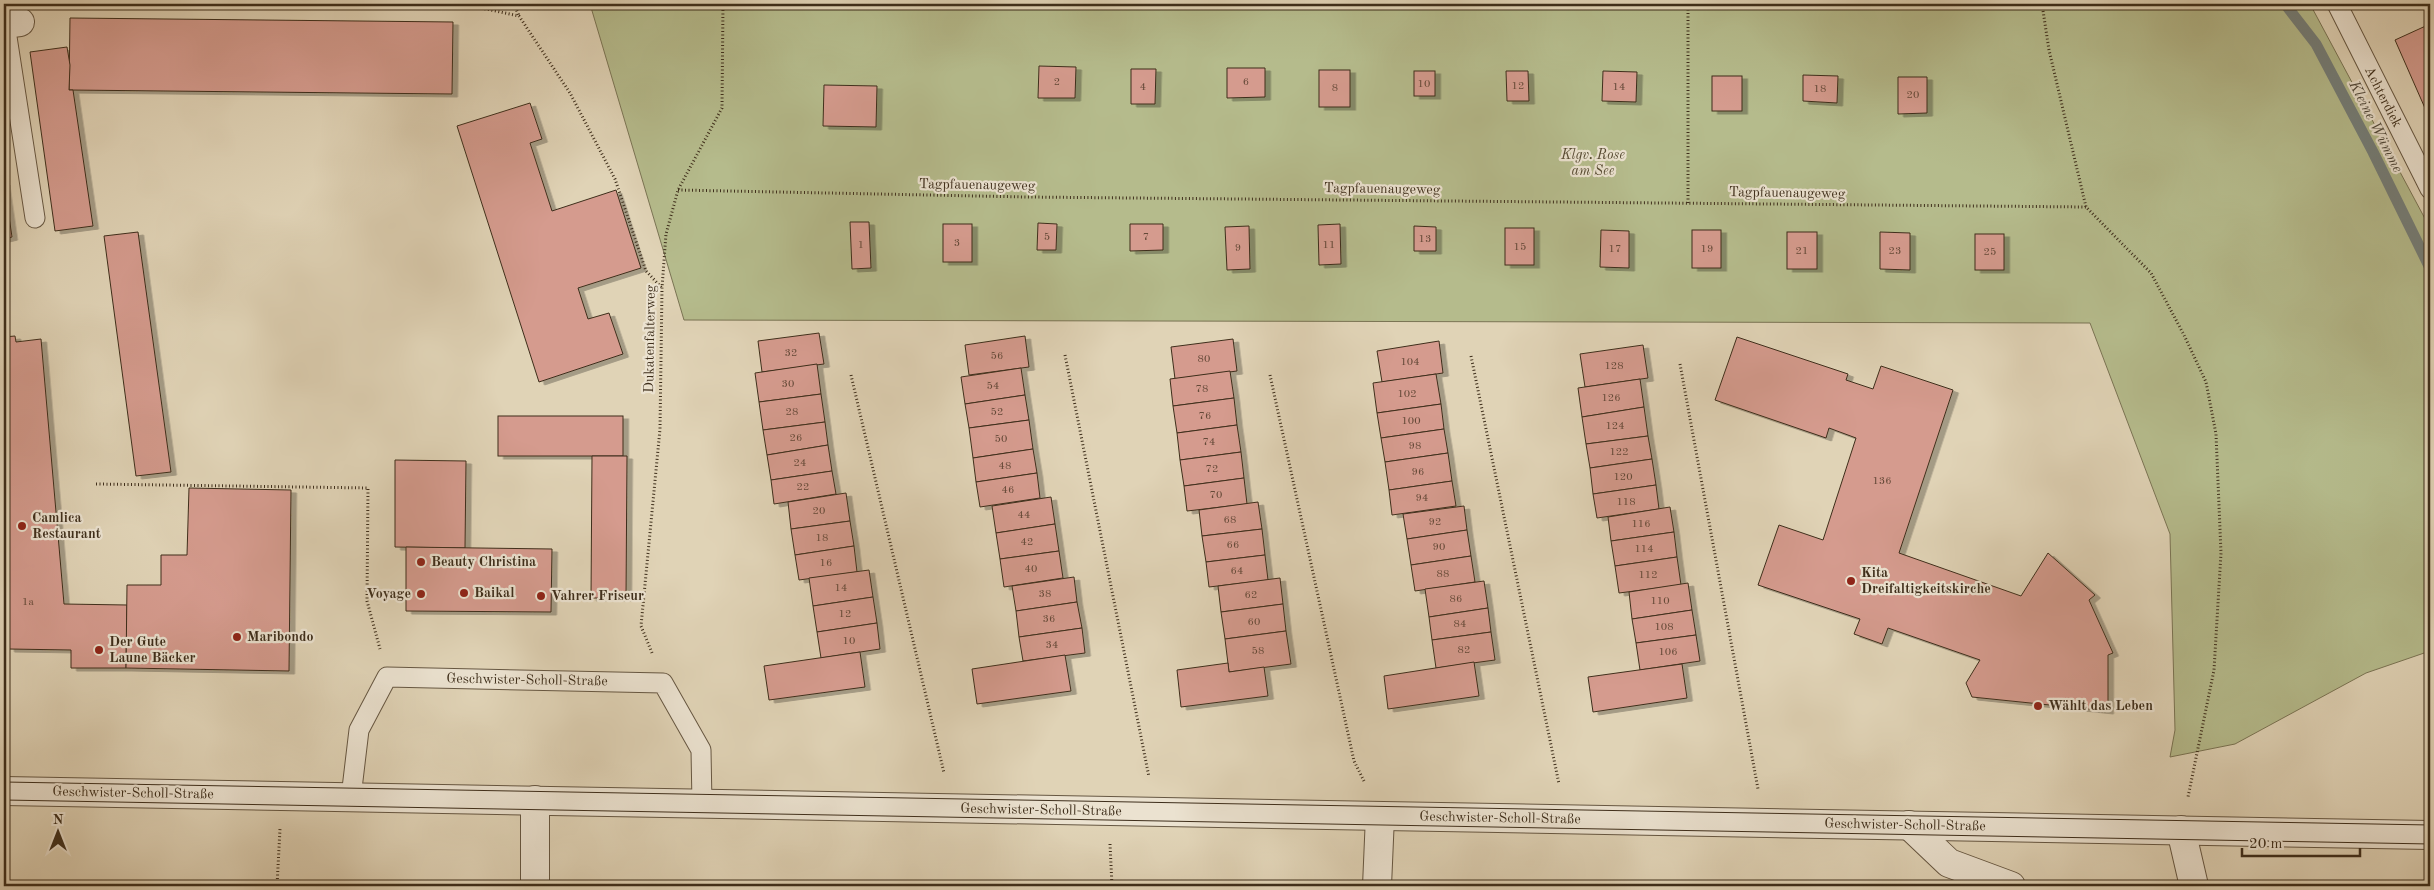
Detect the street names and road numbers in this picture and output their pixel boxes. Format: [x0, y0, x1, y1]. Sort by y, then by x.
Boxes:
street label: Achterdiek [2362, 64, 2404, 130]
street label: Tagpfauenaugeweg [919, 177, 1036, 193]
street label: Tagpfauenaugeweg [1324, 181, 1441, 197]
street label: Tagpfauenaugeweg [1729, 185, 1846, 201]
street label: Dukatenfalterweg [642, 284, 658, 393]
street label: Geschwister-Scholl-Straße [446, 672, 608, 688]
street label: Geschwister-Scholl-Straße [52, 785, 214, 801]
street label: Geschwister-Scholl-Straße [960, 802, 1122, 818]
street label: Geschwister-Scholl-Straße [1419, 810, 1581, 826]
street label: Geschwister-Scholl-Straße [1824, 817, 1986, 833]

